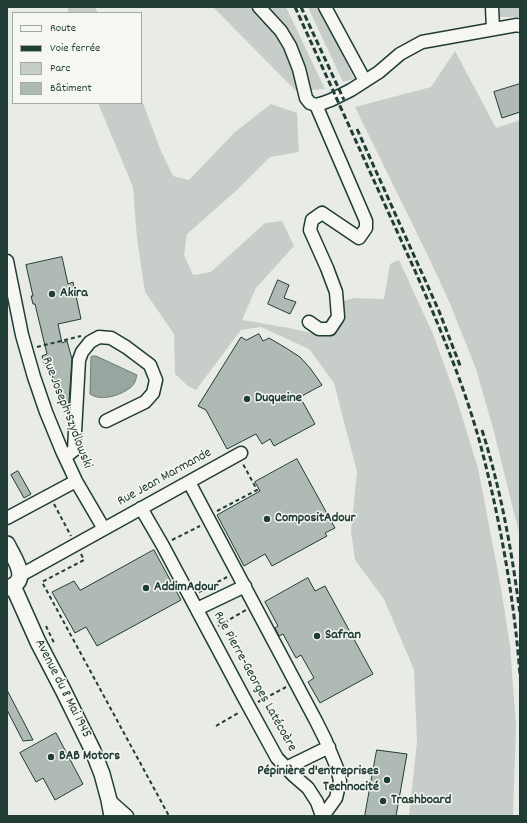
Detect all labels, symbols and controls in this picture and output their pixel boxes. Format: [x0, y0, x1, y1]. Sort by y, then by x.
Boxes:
legend [12, 12, 142, 104]
text: Route [50, 20, 76, 37]
text: Voie ferrée [50, 40, 100, 57]
text: Parc [50, 60, 70, 77]
text: Bâtiment [50, 80, 92, 97]
place label: Akira [60, 286, 88, 302]
marker: Akira [47, 289, 57, 299]
street label: Rue Joseph Szydlowski [37, 355, 95, 471]
place label: Duqueine [255, 391, 302, 407]
marker: Duqueine [242, 394, 252, 404]
street label: Rue Jean Marmande [115, 445, 215, 511]
place label: CompositAdour [275, 511, 356, 527]
marker: CompositAdour [262, 514, 272, 524]
place label: AddimAdour [154, 580, 219, 596]
marker: AddimAdour [141, 583, 151, 593]
street label: Rue Pierre-Georges Latécoère [208, 609, 300, 755]
place label: Safran [325, 628, 361, 644]
marker: Safran [312, 631, 322, 641]
street label: Avenue du 8 Mai 1945 [30, 637, 94, 741]
place label: BAB Motors [59, 749, 120, 765]
marker: BAB Motors [46, 752, 56, 762]
place label: Pépinière d'entreprises Technocité [257, 764, 379, 796]
marker: Pépinière d'entreprises Technocité [382, 775, 392, 785]
place label: Trashboard [391, 793, 451, 809]
marker: Trashboard [378, 796, 388, 806]

